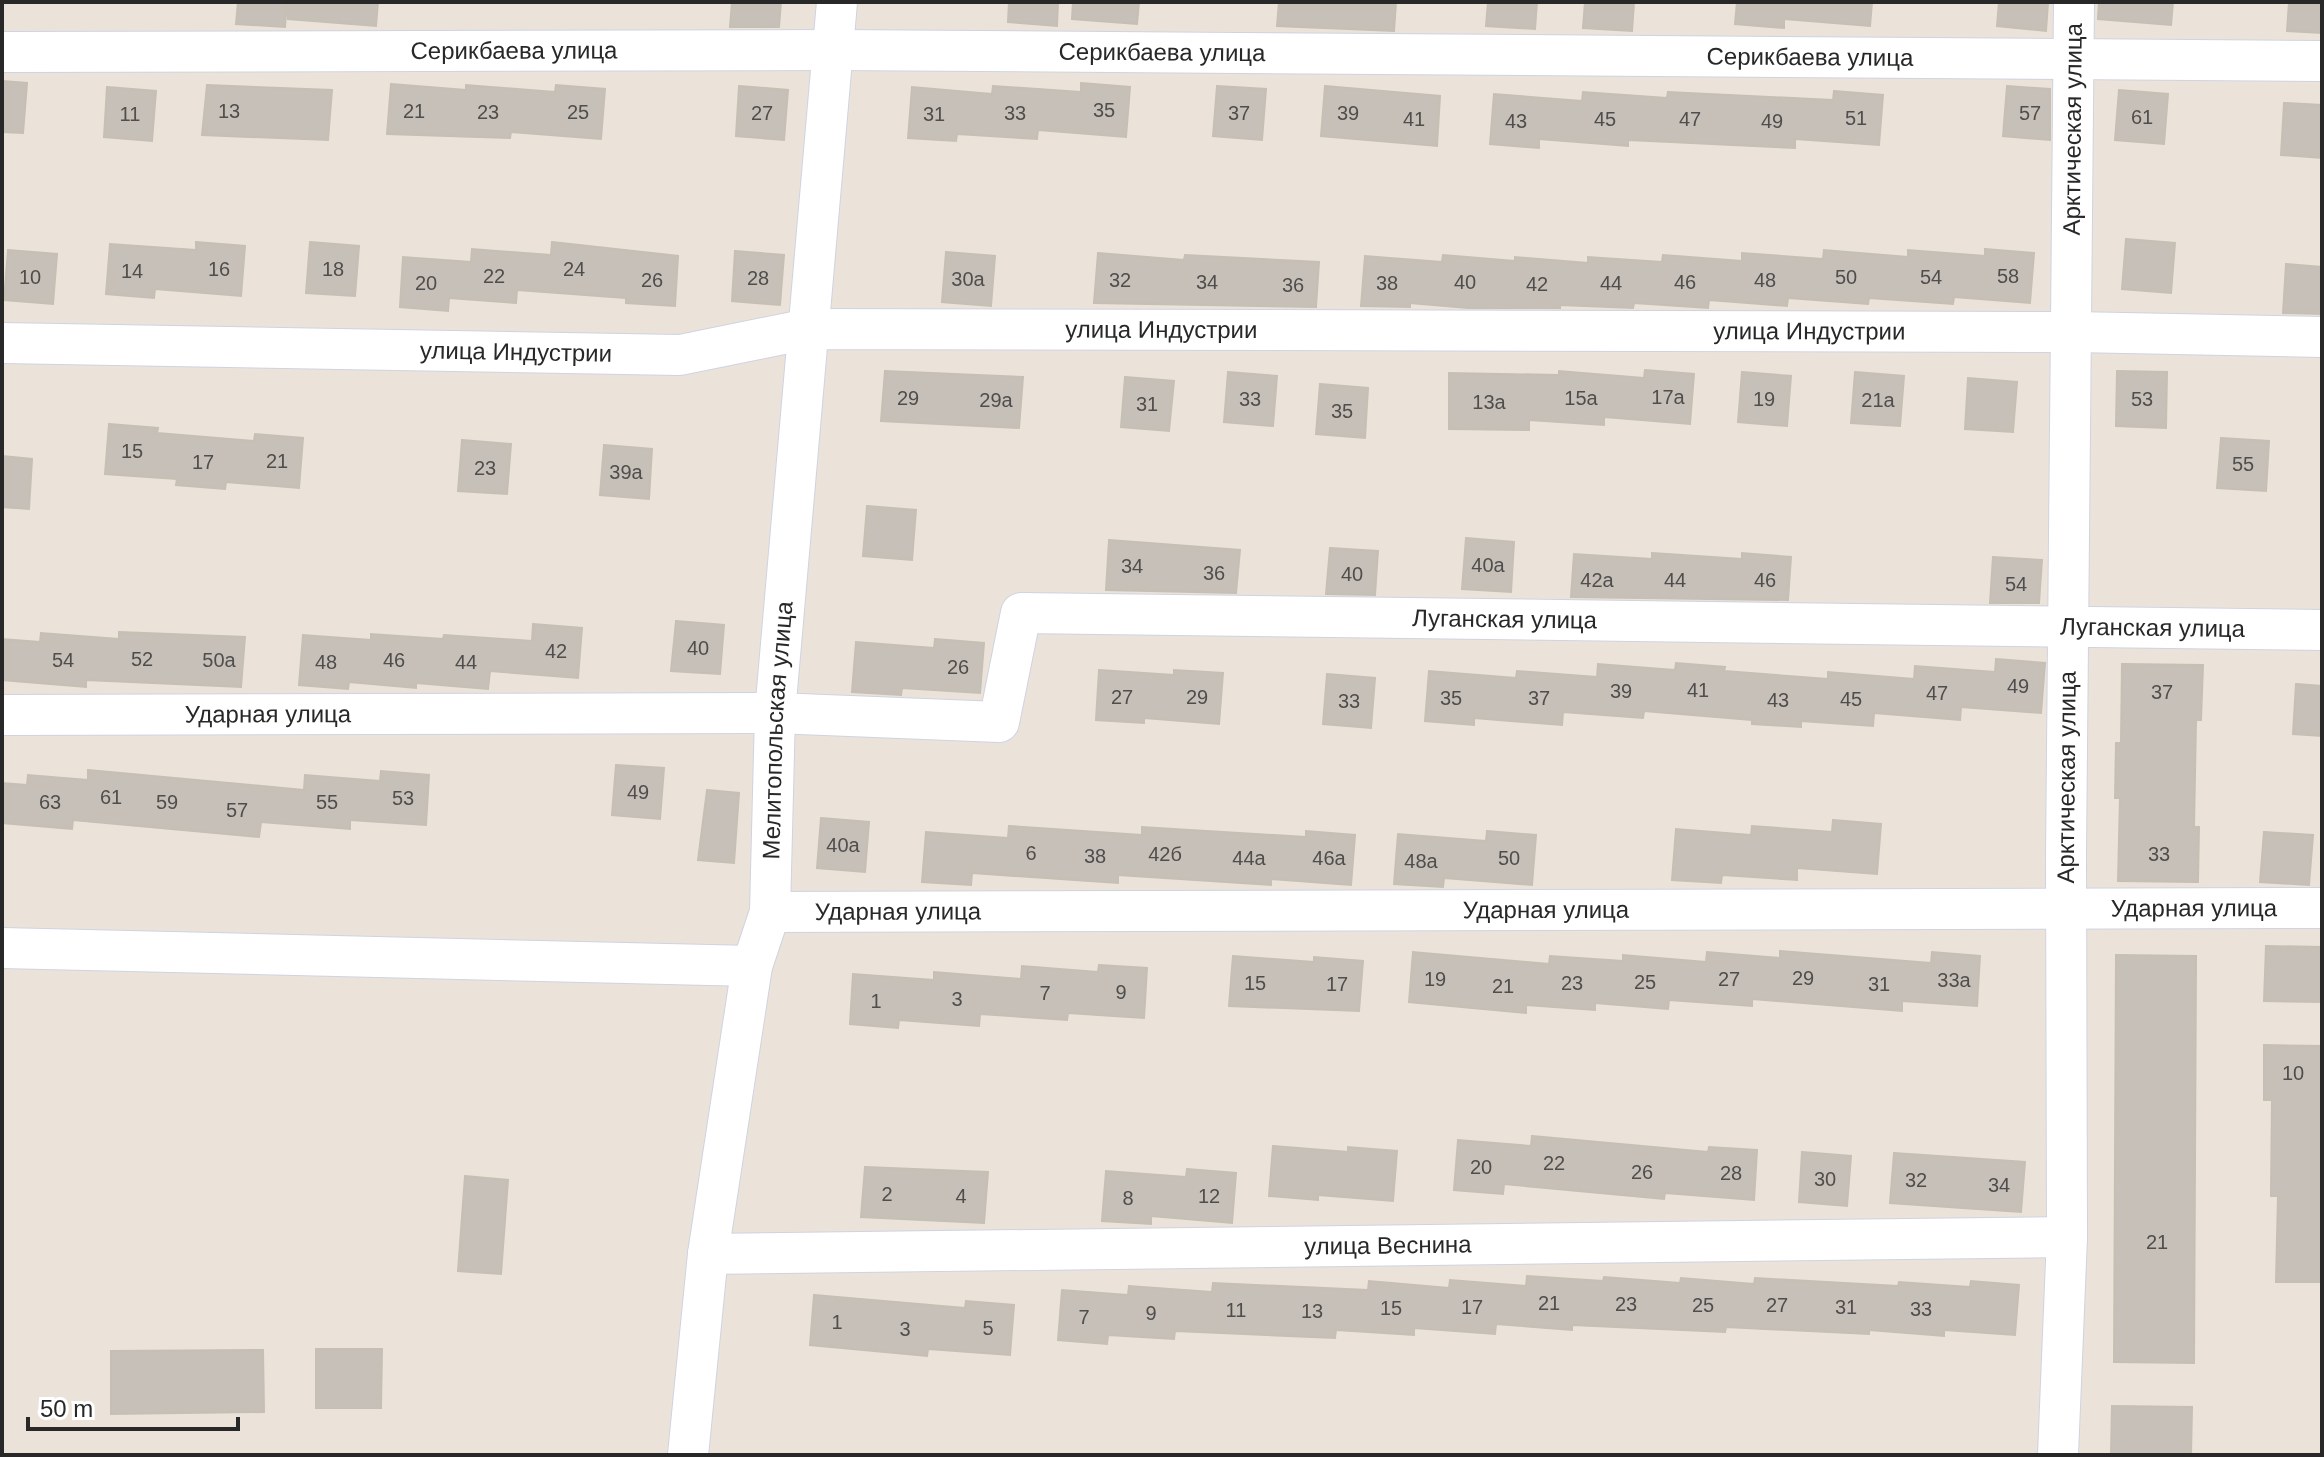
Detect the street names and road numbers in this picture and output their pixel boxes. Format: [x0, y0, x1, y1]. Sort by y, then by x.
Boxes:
street label: Арктическая улица [2058, 22, 2087, 236]
street label: Серикбаева улица [410, 37, 618, 64]
street label: Серикбаева улица [1058, 38, 1266, 66]
street label: Серикбаева улица [1706, 42, 1914, 71]
street label: улица Индустрии [1065, 316, 1257, 343]
street label: улица Индустрии [1713, 317, 1905, 345]
street label: улица Индустрии [420, 336, 612, 367]
street label: Мелитопольская улица [757, 599, 798, 860]
street label: Луганская улица [1412, 604, 1598, 634]
street label: Луганская улица [2060, 613, 2246, 642]
street label: Арктическая улица [2052, 670, 2081, 883]
street label: Ударная улица [185, 700, 352, 728]
street label: Ударная улица [2111, 894, 2278, 922]
street label: Ударная улица [1463, 896, 1630, 923]
street label: Ударная улица [815, 897, 982, 925]
street label: улица Веснина [1304, 1230, 1472, 1260]

